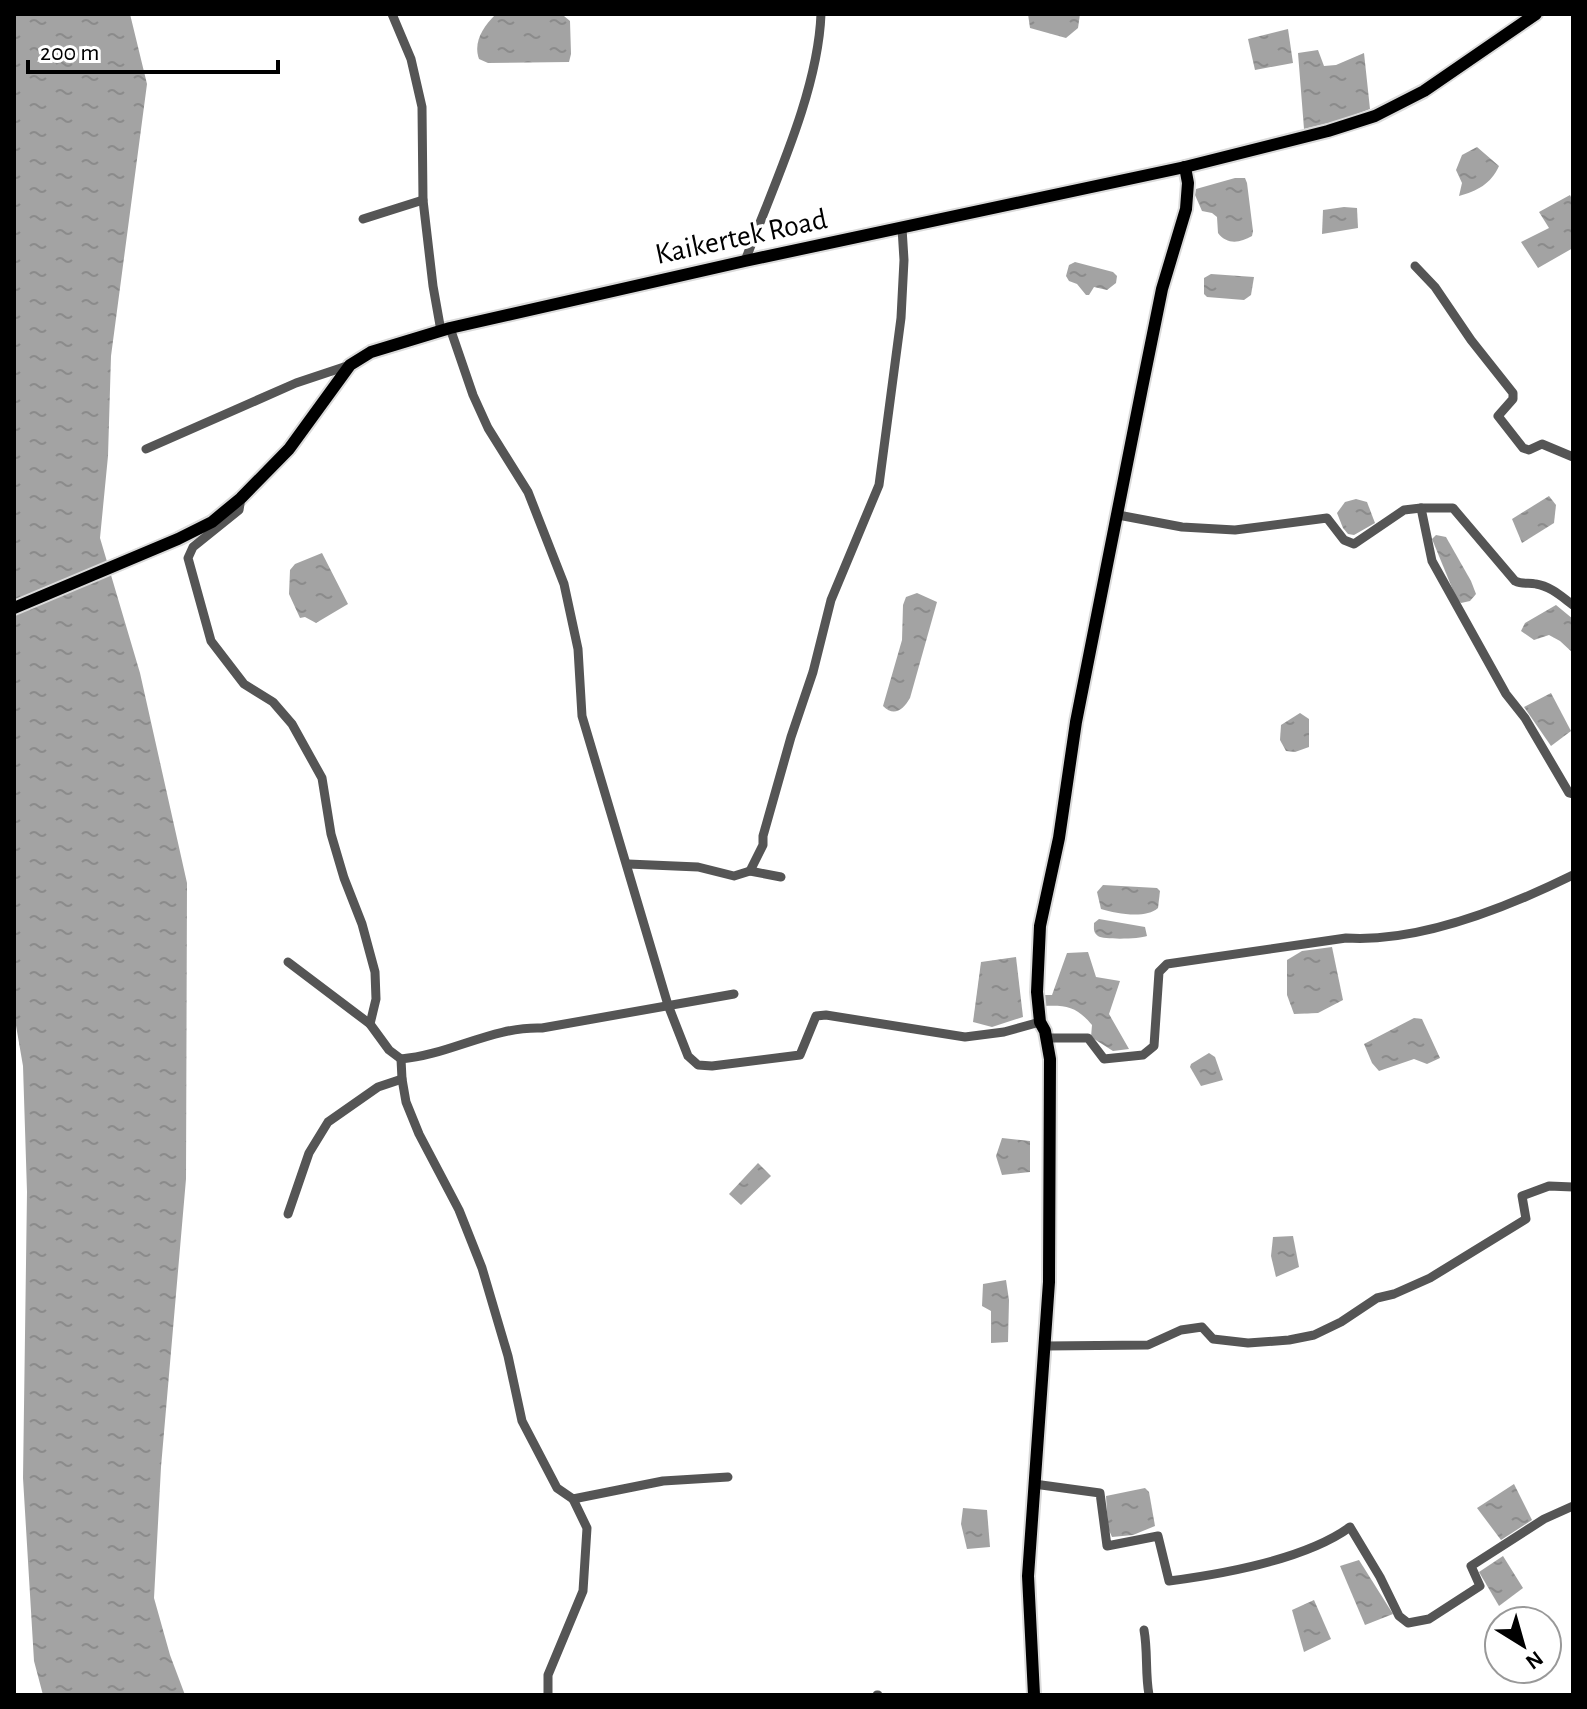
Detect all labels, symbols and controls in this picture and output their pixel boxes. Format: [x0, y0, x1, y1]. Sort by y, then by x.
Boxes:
scale bar [28, 24, 278, 74]
text: 200 m [40, 41, 99, 65]
street label: Kaikertek Road [652, 204, 830, 270]
north arrow [1483, 1605, 1563, 1685]
text: N [1522, 1647, 1547, 1674]

